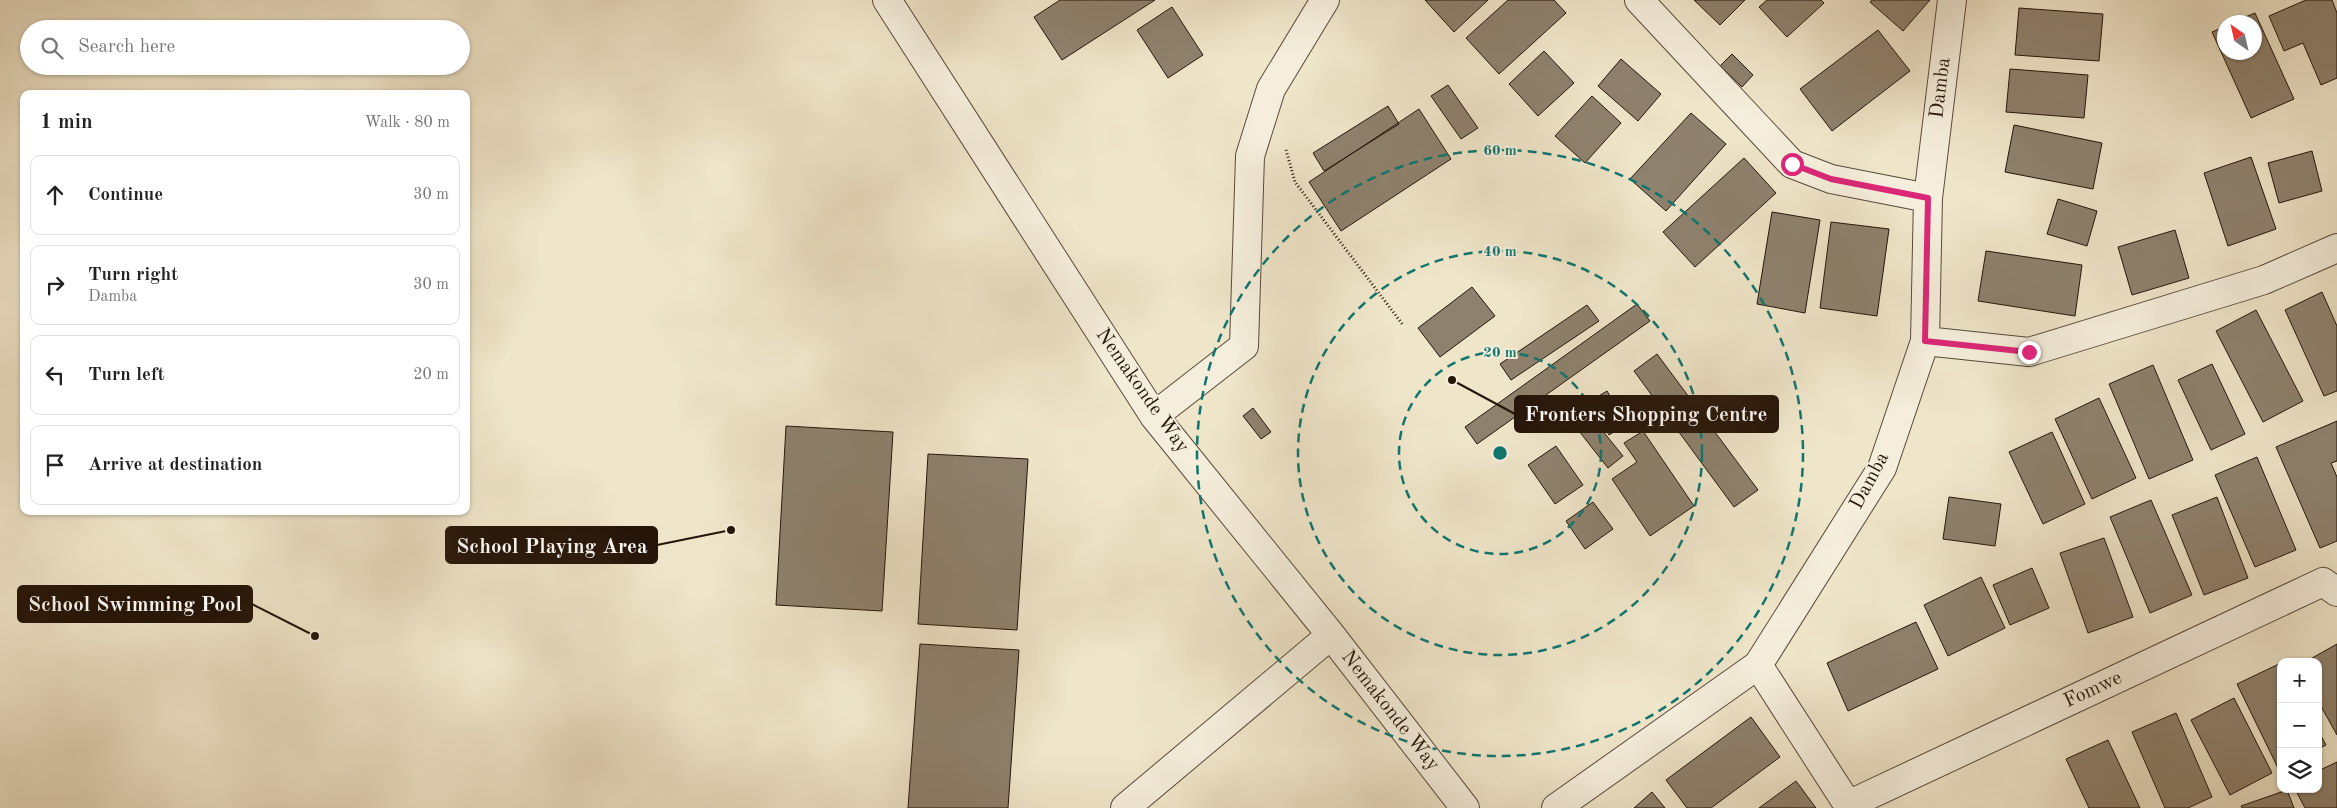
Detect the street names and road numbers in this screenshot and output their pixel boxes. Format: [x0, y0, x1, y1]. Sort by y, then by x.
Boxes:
street label: Damba [1927, 56, 1955, 120]
street label: Nemakonde Way [1092, 325, 1192, 457]
street label: Damba [1847, 449, 1893, 513]
street label: Nemakonde Way [1337, 647, 1443, 775]
street label: Fomwe [2061, 668, 2125, 712]

